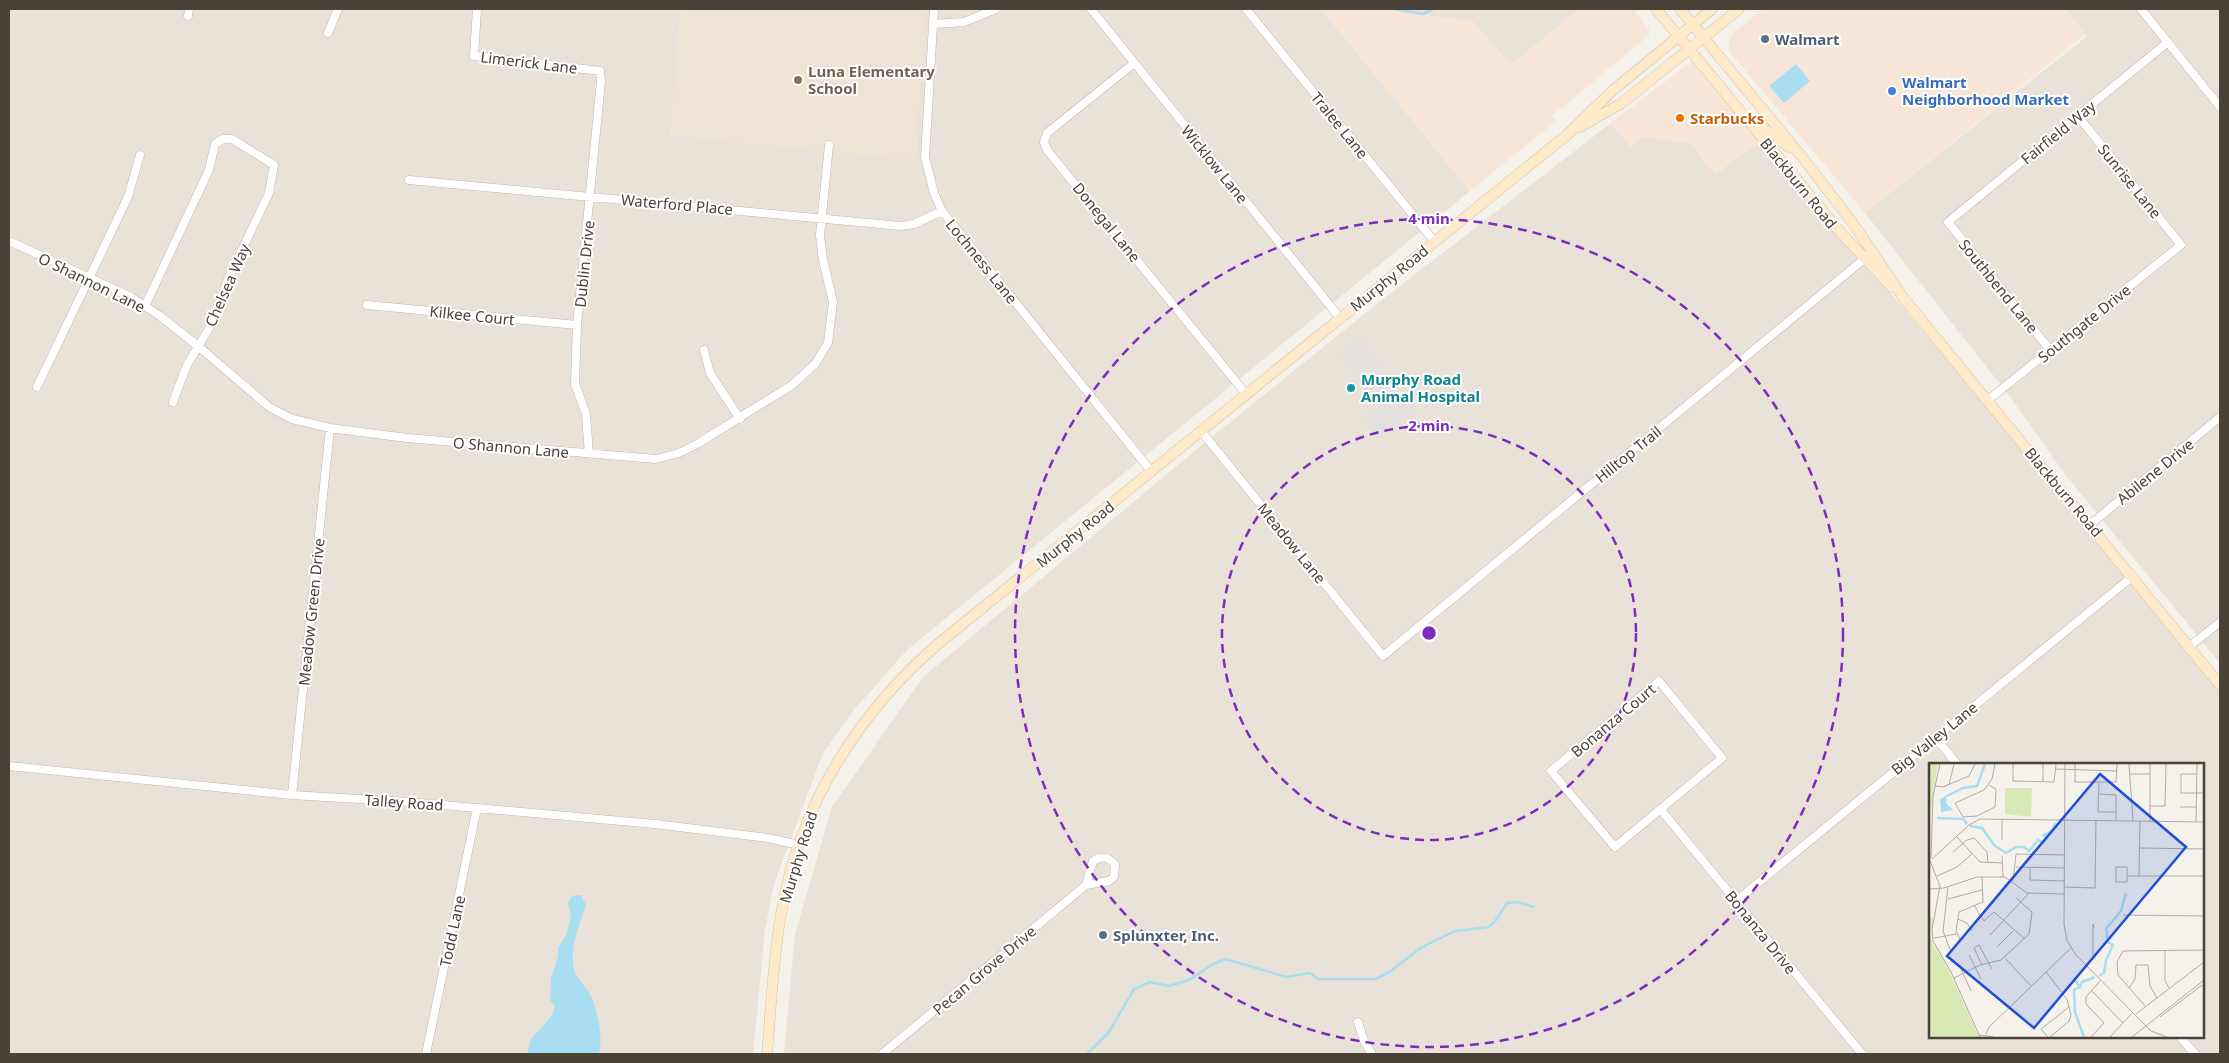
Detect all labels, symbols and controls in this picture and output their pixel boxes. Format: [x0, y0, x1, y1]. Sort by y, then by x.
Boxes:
place label: Walmart [1775, 29, 1840, 49]
marker: Walmart [1759, 33, 1771, 45]
street label: Limerick Lane [479, 46, 579, 78]
place label: Luna Elementary School [808, 61, 935, 98]
place label: Walmart Neighborhood Market [1902, 72, 2069, 109]
marker: Luna Elementary School [792, 74, 804, 86]
marker: Walmart Neighborhood Market [1886, 85, 1898, 97]
street label: Tralee Lane [1307, 87, 1373, 163]
street label: Fairfield Way [2017, 96, 2100, 168]
place label: Starbucks [1690, 108, 1764, 128]
marker: Starbucks [1674, 112, 1686, 124]
street label: Wicklow Lane [1177, 121, 1253, 207]
street label: Blackburn Road [1756, 134, 1842, 232]
street label: Sunrise Lane [2094, 140, 2166, 222]
street label: Donegal Lane [1069, 178, 1145, 266]
street label: Waterford Place [620, 189, 734, 219]
text: 4 min [1408, 208, 1450, 228]
street label: Lochness Lane [942, 215, 1022, 307]
street label: Dublin Drive [569, 219, 599, 309]
street label: Southbend Lane [1955, 235, 2043, 337]
street label: Chelsea Way [200, 240, 254, 330]
street label: Murphy Road [1346, 240, 1432, 316]
street label: O Shannon Lane [35, 248, 149, 316]
street label: Southgate Drive [2033, 279, 2135, 367]
street label: Kilkee Court [429, 301, 516, 329]
place label: Murphy Road Animal Hospital [1361, 369, 1480, 406]
marker: Murphy Road Animal Hospital [1345, 382, 1357, 394]
text: 2 min [1408, 415, 1450, 435]
street label: Hilltop Trail [1591, 421, 1665, 487]
street label: O Shannon Lane [452, 432, 570, 462]
street label: Abilene Drive [2112, 434, 2198, 508]
street label: Blackburn Road [2021, 443, 2107, 541]
street label: Murphy Road [1032, 496, 1118, 572]
street label: Meadow Lane [1253, 499, 1331, 587]
street label: Meadow Green Drive [293, 537, 329, 687]
centre of rings [1420, 624, 1438, 642]
street label: Bonanza Court [1567, 678, 1660, 761]
street label: Big Valley Lane [1887, 697, 1981, 779]
inset map [1929, 763, 2204, 1038]
street label: Talley Road [364, 789, 444, 815]
street label: Murphy Road [775, 809, 821, 905]
street label: Bonanza Drive [1721, 886, 1801, 978]
street label: Todd Lane [435, 893, 469, 969]
street label: Pecan Grove Drive [928, 921, 1040, 1019]
place label: Splunxter, Inc. [1113, 925, 1219, 945]
marker: Splunxter, Inc. [1097, 929, 1109, 941]

